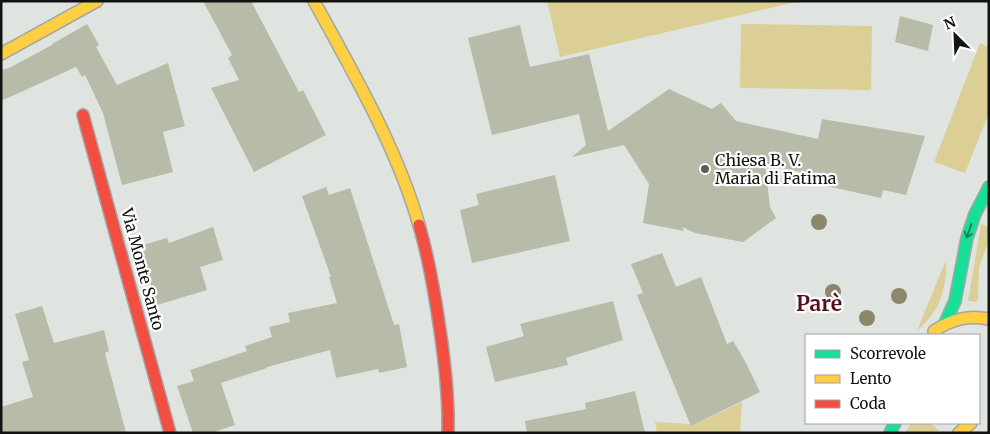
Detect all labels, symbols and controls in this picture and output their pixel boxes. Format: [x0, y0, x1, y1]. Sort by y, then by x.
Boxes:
north arrow [930, 10, 980, 60]
text: N [941, 13, 958, 34]
place label: Chiesa B. V. Maria di Fatima [715, 150, 837, 188]
marker: Chiesa B. V. Maria di Fatima [699, 163, 711, 175]
street label: Via Monte Santo [117, 205, 169, 332]
one-way arrow [964, 223, 973, 239]
district label: Parè [796, 290, 842, 317]
legend [805, 334, 980, 424]
text: Scorrevole [850, 344, 926, 363]
text: Lento [850, 369, 892, 388]
text: Coda [850, 394, 886, 413]

